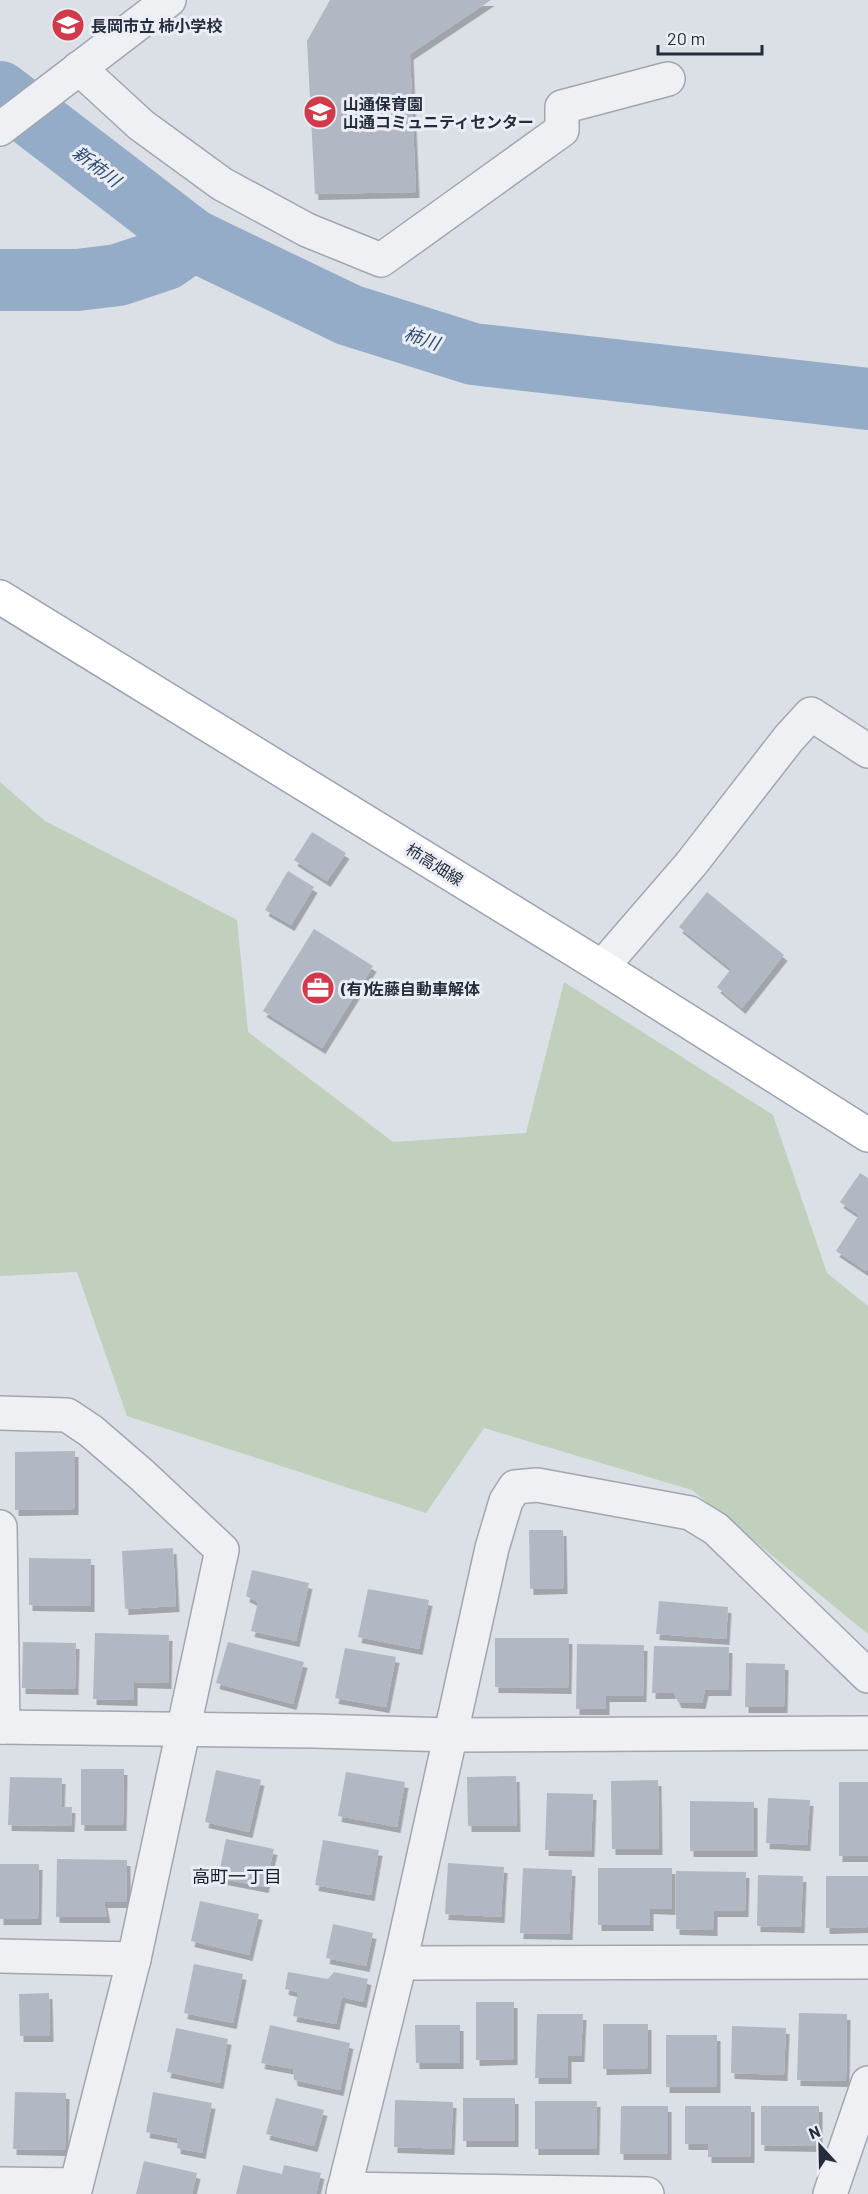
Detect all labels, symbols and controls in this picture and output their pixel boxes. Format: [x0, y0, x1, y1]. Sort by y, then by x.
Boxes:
school or university icon: 長岡市立 柿小学校 [50, 7, 86, 43]
place label: 長岡市立 柿小学校 [91, 16, 222, 35]
scale bar [658, 18, 762, 56]
text: 20 m [667, 27, 705, 49]
school or university icon: 山通保育園 山通コミュニティセンター [302, 94, 338, 130]
place label: 山通保育園 山通コミュニティセンター [343, 94, 534, 131]
water label: 新柿川 [69, 141, 127, 192]
water label: 柿川 [401, 322, 444, 355]
street label: 柿高畑線 [403, 839, 467, 889]
office icon: (有)佐藤自動車解体 [300, 970, 336, 1006]
place label: (有)佐藤自動車解体 [340, 979, 480, 998]
district label: 高町一丁目 [192, 1865, 282, 1887]
north arrow [790, 2116, 850, 2176]
text: N [806, 2121, 823, 2142]

